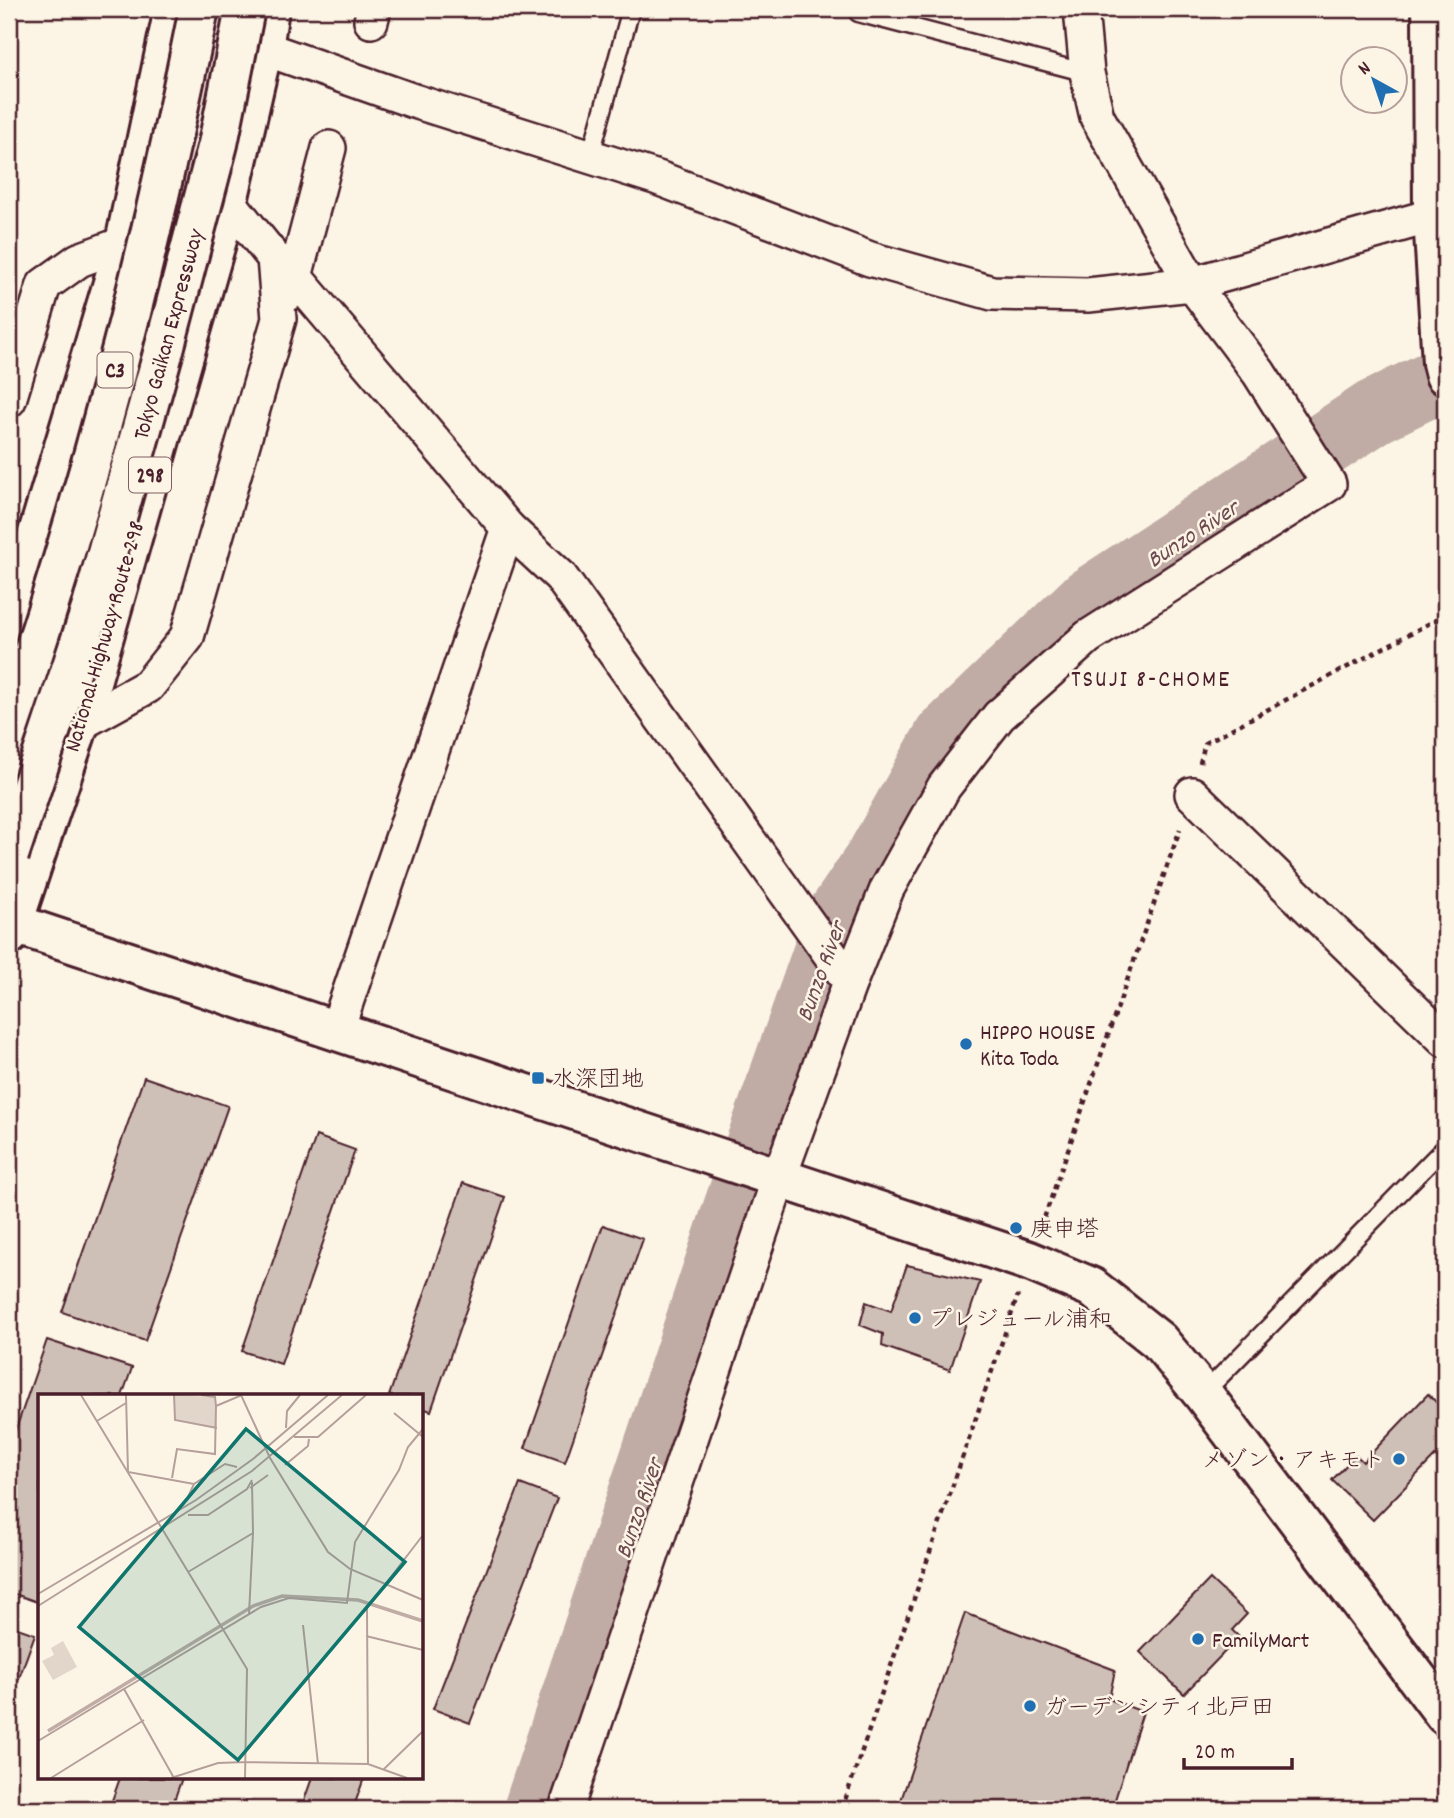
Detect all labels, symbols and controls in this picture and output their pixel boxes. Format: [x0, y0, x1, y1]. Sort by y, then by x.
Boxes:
north arrow [1338, 46, 1408, 116]
text: N [1353, 56, 1378, 83]
street label: Tokyo Gaikan Expressway [126, 225, 215, 444]
road number: C3 [97, 352, 132, 388]
road number: 298 [129, 458, 171, 492]
water label: Bunzo River [1141, 491, 1249, 578]
street label: National Highway Route 298 [58, 518, 155, 756]
district label: TSUJI 8-CHOME [1071, 664, 1231, 698]
water label: Bunzo River [789, 915, 858, 1027]
place label: HIPPO HOUSE Kita Toda [980, 1018, 1095, 1077]
marker: HIPPO HOUSE Kita Toda [958, 1036, 974, 1052]
place label: 水深団地 [552, 1065, 644, 1098]
marker: 水深団地 [530, 1070, 546, 1086]
place label: 庚申塔 [1030, 1215, 1099, 1248]
marker: 庚申塔 [1008, 1220, 1024, 1236]
place label: プレジュール浦和 [929, 1305, 1112, 1338]
marker: プレジュール浦和 [907, 1310, 923, 1326]
inset map [38, 1394, 424, 1780]
place label: メゾン・アキモト [1201, 1446, 1385, 1479]
marker: メゾン・アキモト [1391, 1451, 1407, 1467]
water label: Bunzo River [608, 1452, 675, 1564]
place label: FamilyMart [1212, 1626, 1309, 1659]
marker: FamilyMart [1190, 1631, 1206, 1647]
place label: ガーデンシティ北戸田 [1044, 1693, 1274, 1726]
marker: ガーデンシティ北戸田 [1022, 1698, 1038, 1714]
scale bar [1184, 1727, 1293, 1771]
text: 20 m [1195, 1739, 1235, 1769]

